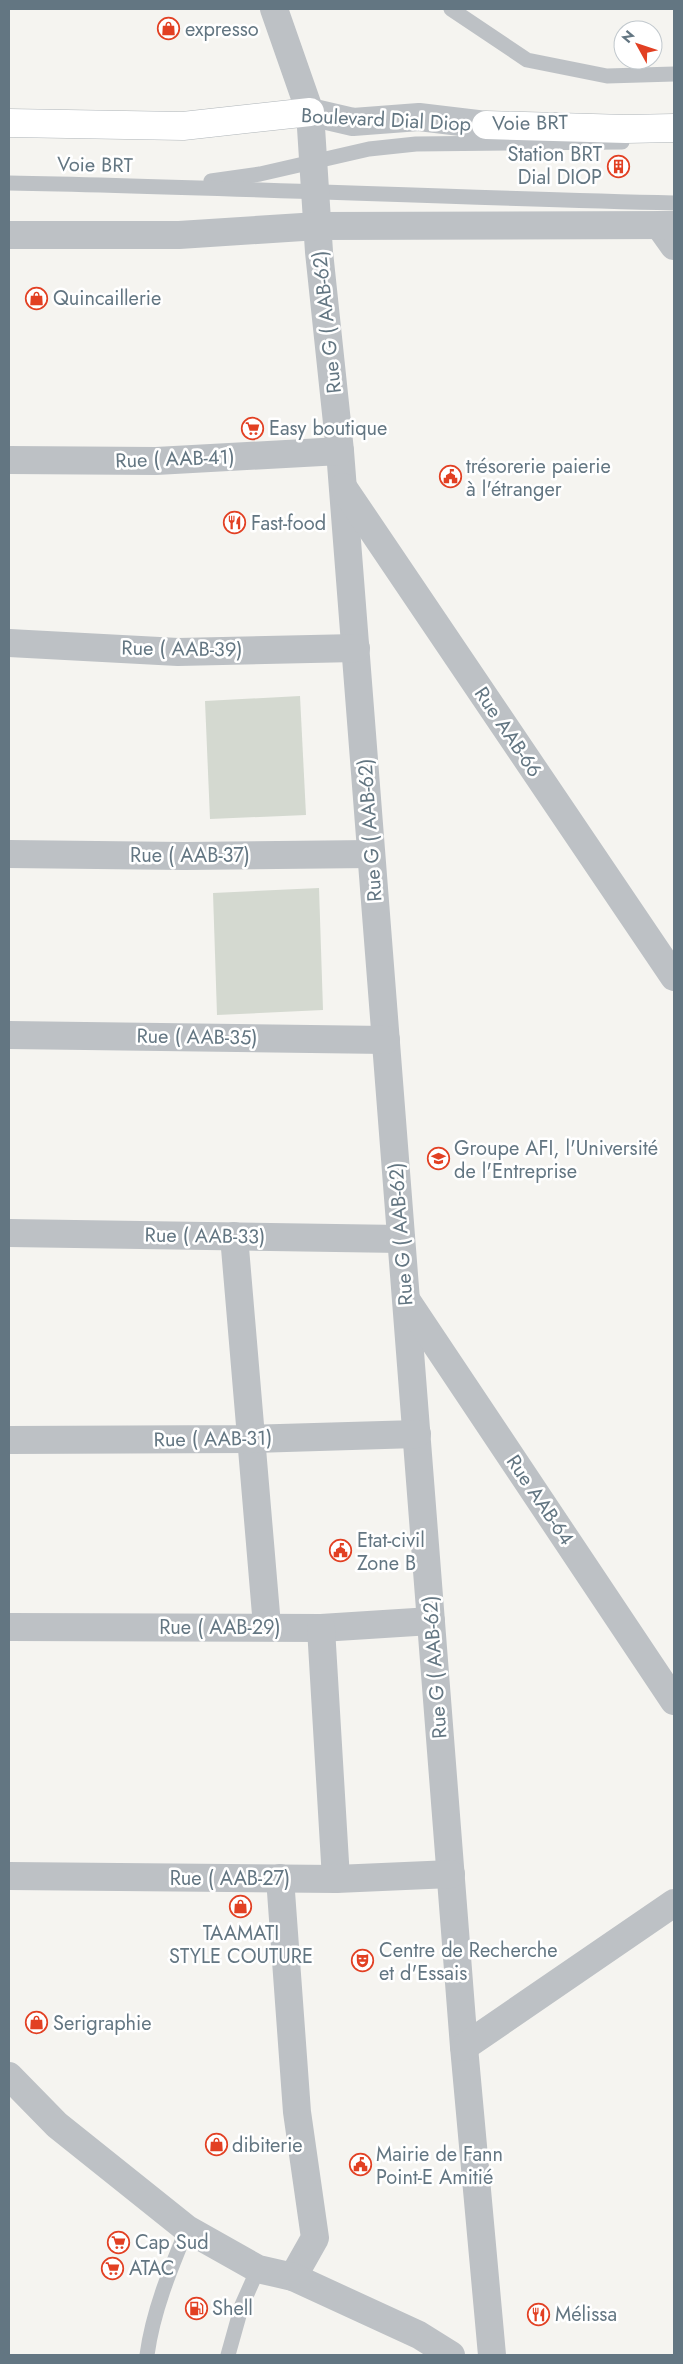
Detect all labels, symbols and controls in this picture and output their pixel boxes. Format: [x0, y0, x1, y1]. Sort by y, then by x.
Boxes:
place label: expresso [185, 15, 259, 44]
shop icon: expresso [157, 17, 181, 41]
north arrow [613, 20, 663, 70]
text: N [617, 26, 639, 47]
street label: Boulevard Dial Diop [300, 101, 472, 139]
street label: Voie BRT [492, 108, 569, 138]
place label: Station BRT Dial DIOP [508, 140, 603, 192]
street label: Voie BRT [57, 150, 134, 180]
building icon: Station BRT Dial DIOP [606, 154, 630, 178]
street label: Rue G ( AAB-62) [305, 249, 349, 395]
place label: Quincaillerie [53, 284, 161, 313]
shop icon: Quincaillerie [25, 286, 49, 310]
place label: Easy boutique [269, 414, 387, 443]
supermarket icon: Easy boutique [241, 416, 265, 440]
street label: Rue ( AAB-41) [115, 442, 235, 476]
place label: trésorerie paierie à l'étranger [466, 452, 611, 504]
public building icon: trésorerie paierie à l'étranger [438, 465, 462, 489]
place label: Fast-food [251, 509, 326, 538]
restaurant icon: Fast-food [223, 511, 247, 535]
street label: Rue ( AAB-39) [121, 633, 243, 665]
street label: Rue AAB-66 [467, 681, 549, 783]
street label: Rue G ( AAB-62) [351, 758, 389, 902]
street label: Rue ( AAB-37) [130, 841, 250, 870]
street label: Rue ( AAB-35) [136, 1021, 258, 1053]
place label: Groupe AFI, l'Université de l'Entreprise [454, 1134, 658, 1186]
school or university icon: Groupe AFI, l'Université de l'Entreprise [426, 1147, 450, 1171]
street label: Rue G ( AAB-62) [382, 1162, 420, 1306]
street label: Rue ( AAB-33) [144, 1220, 266, 1252]
street label: Rue ( AAB-31) [153, 1423, 273, 1455]
street label: Rue AAB-64 [499, 1449, 581, 1551]
place label: Etat-civil Zone B [357, 1526, 425, 1578]
public building icon: Etat-civil Zone B [329, 1539, 353, 1563]
street label: Rue G ( AAB-62) [416, 1595, 454, 1739]
street label: Rue ( AAB-29) [159, 1613, 281, 1642]
street label: Rue ( AAB-27) [170, 1864, 290, 1893]
shop icon: TAAMATI STYLE COUTURE [229, 1895, 253, 1919]
place label: TAAMATI STYLE COUTURE [169, 1919, 313, 1971]
place label: Centre de Recherche et d'Essais [379, 1936, 558, 1988]
theatre icon: Centre de Recherche et d'Essais [351, 1949, 375, 1973]
place label: Serigraphie [53, 2009, 152, 2038]
shop icon: Serigraphie [25, 2011, 49, 2035]
place label: dibiterie [232, 2131, 303, 2160]
shop icon: dibiterie [204, 2133, 228, 2157]
place label: Mairie de Fann Point-E Amitié [376, 2140, 503, 2192]
public building icon: Mairie de Fann Point-E Amitié [348, 2153, 372, 2177]
place label: Cap Sud [135, 2228, 209, 2257]
supermarket icon: Cap Sud [107, 2230, 131, 2254]
place label: ATAC [129, 2254, 174, 2283]
supermarket icon: ATAC [101, 2256, 125, 2280]
place label: Shell [212, 2294, 253, 2323]
fuel station icon: Shell [184, 2296, 208, 2320]
place label: Mélissa [555, 2300, 617, 2329]
restaurant icon: Mélissa [527, 2302, 551, 2326]

